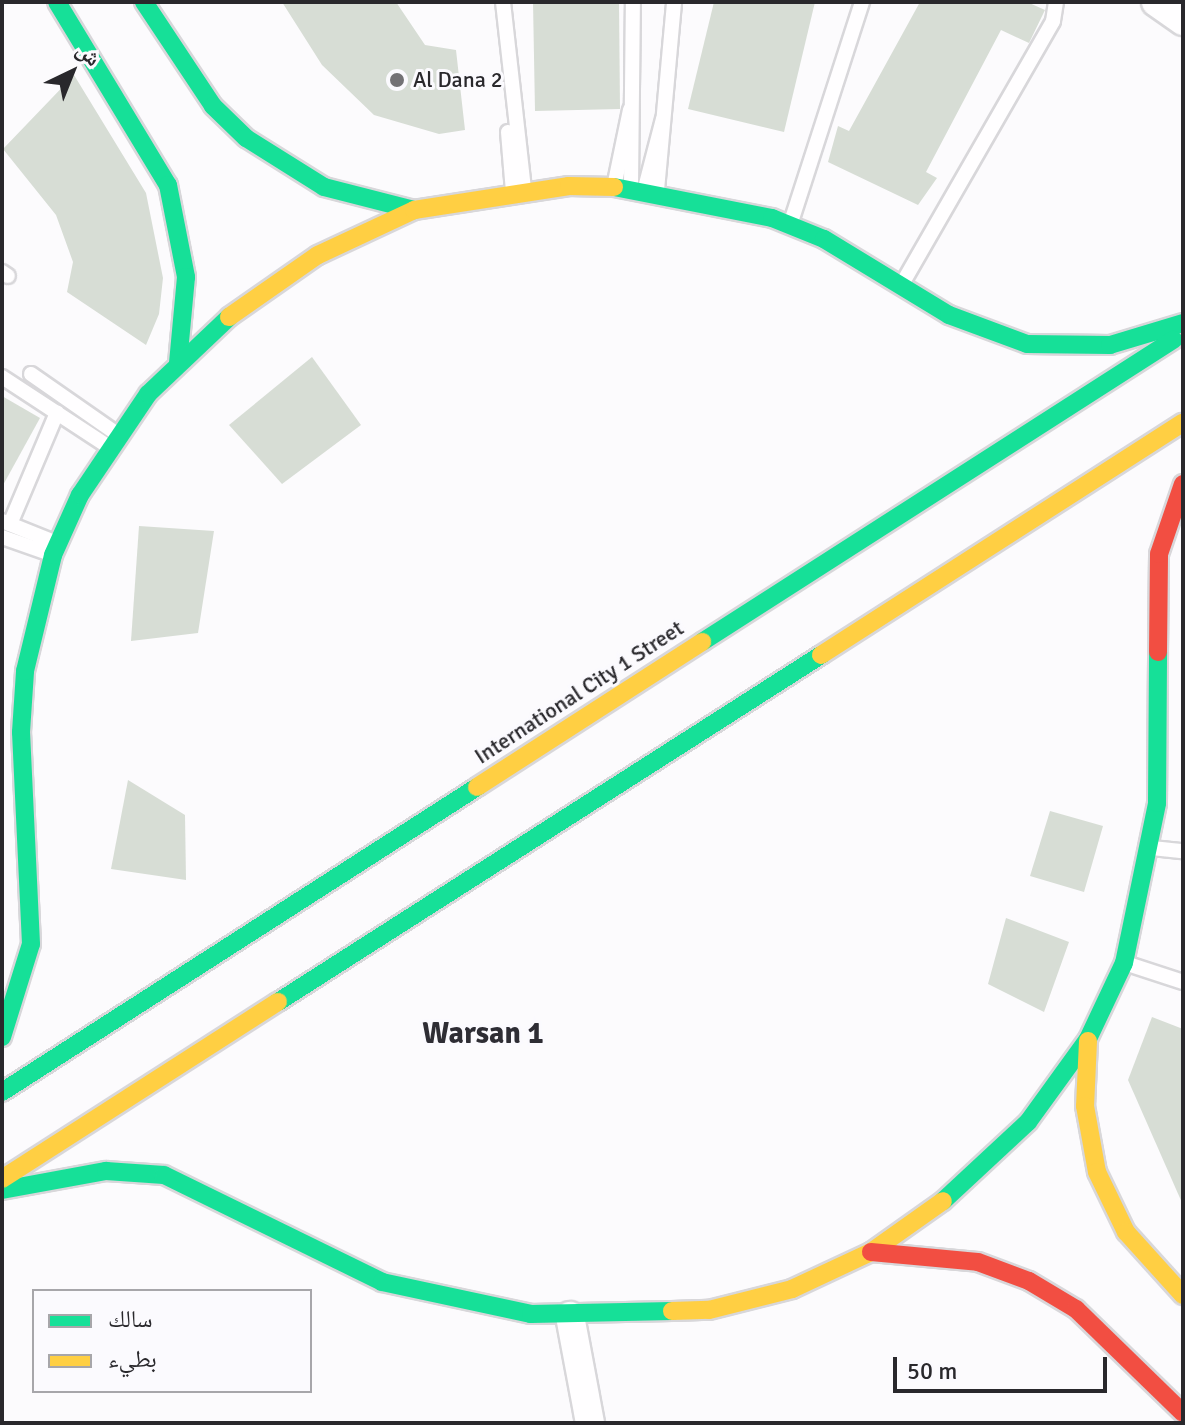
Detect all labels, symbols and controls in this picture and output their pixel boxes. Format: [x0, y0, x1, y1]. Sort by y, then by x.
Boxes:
north arrow [32, 32, 112, 112]
text: ش [71, 36, 106, 72]
place label: Al Dana 2 [413, 67, 503, 93]
marker: Al Dana 2 [388, 71, 406, 89]
street label: International City 1 Street [470, 615, 688, 769]
district label: Warsan 1 [422, 1016, 544, 1052]
legend [32, 1289, 312, 1393]
text: سالك [108, 1304, 153, 1334]
scale bar [897, 1341, 1111, 1391]
text: بطيء [108, 1344, 157, 1374]
text: 50 m [907, 1356, 957, 1386]

